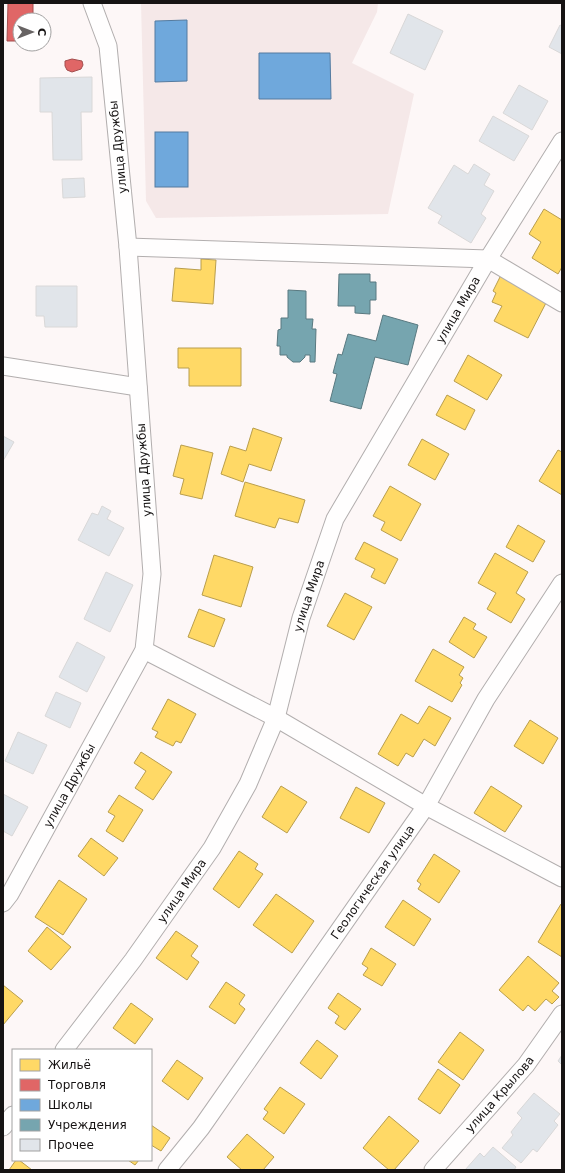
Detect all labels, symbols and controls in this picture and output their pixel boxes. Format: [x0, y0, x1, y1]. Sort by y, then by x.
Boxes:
north arrow [12, 12, 52, 52]
text: С [35, 28, 48, 36]
street label: улица Дружбы [106, 100, 130, 194]
street label: улица Мира [433, 274, 483, 346]
street label: улица Дружбы [134, 423, 154, 517]
street label: улица Мира [291, 558, 327, 633]
street label: улица Дружбы [41, 741, 98, 830]
street label: Геологическая улица [328, 822, 418, 942]
street label: улица Мира [154, 856, 209, 926]
legend [12, 1049, 152, 1161]
street label: улица Крылова [463, 1053, 537, 1135]
text: Жильё [48, 1058, 91, 1072]
text: Торговля [47, 1078, 106, 1092]
text: Школы [48, 1098, 93, 1112]
text: Учреждения [48, 1118, 127, 1132]
text: Прочее [48, 1138, 94, 1152]

